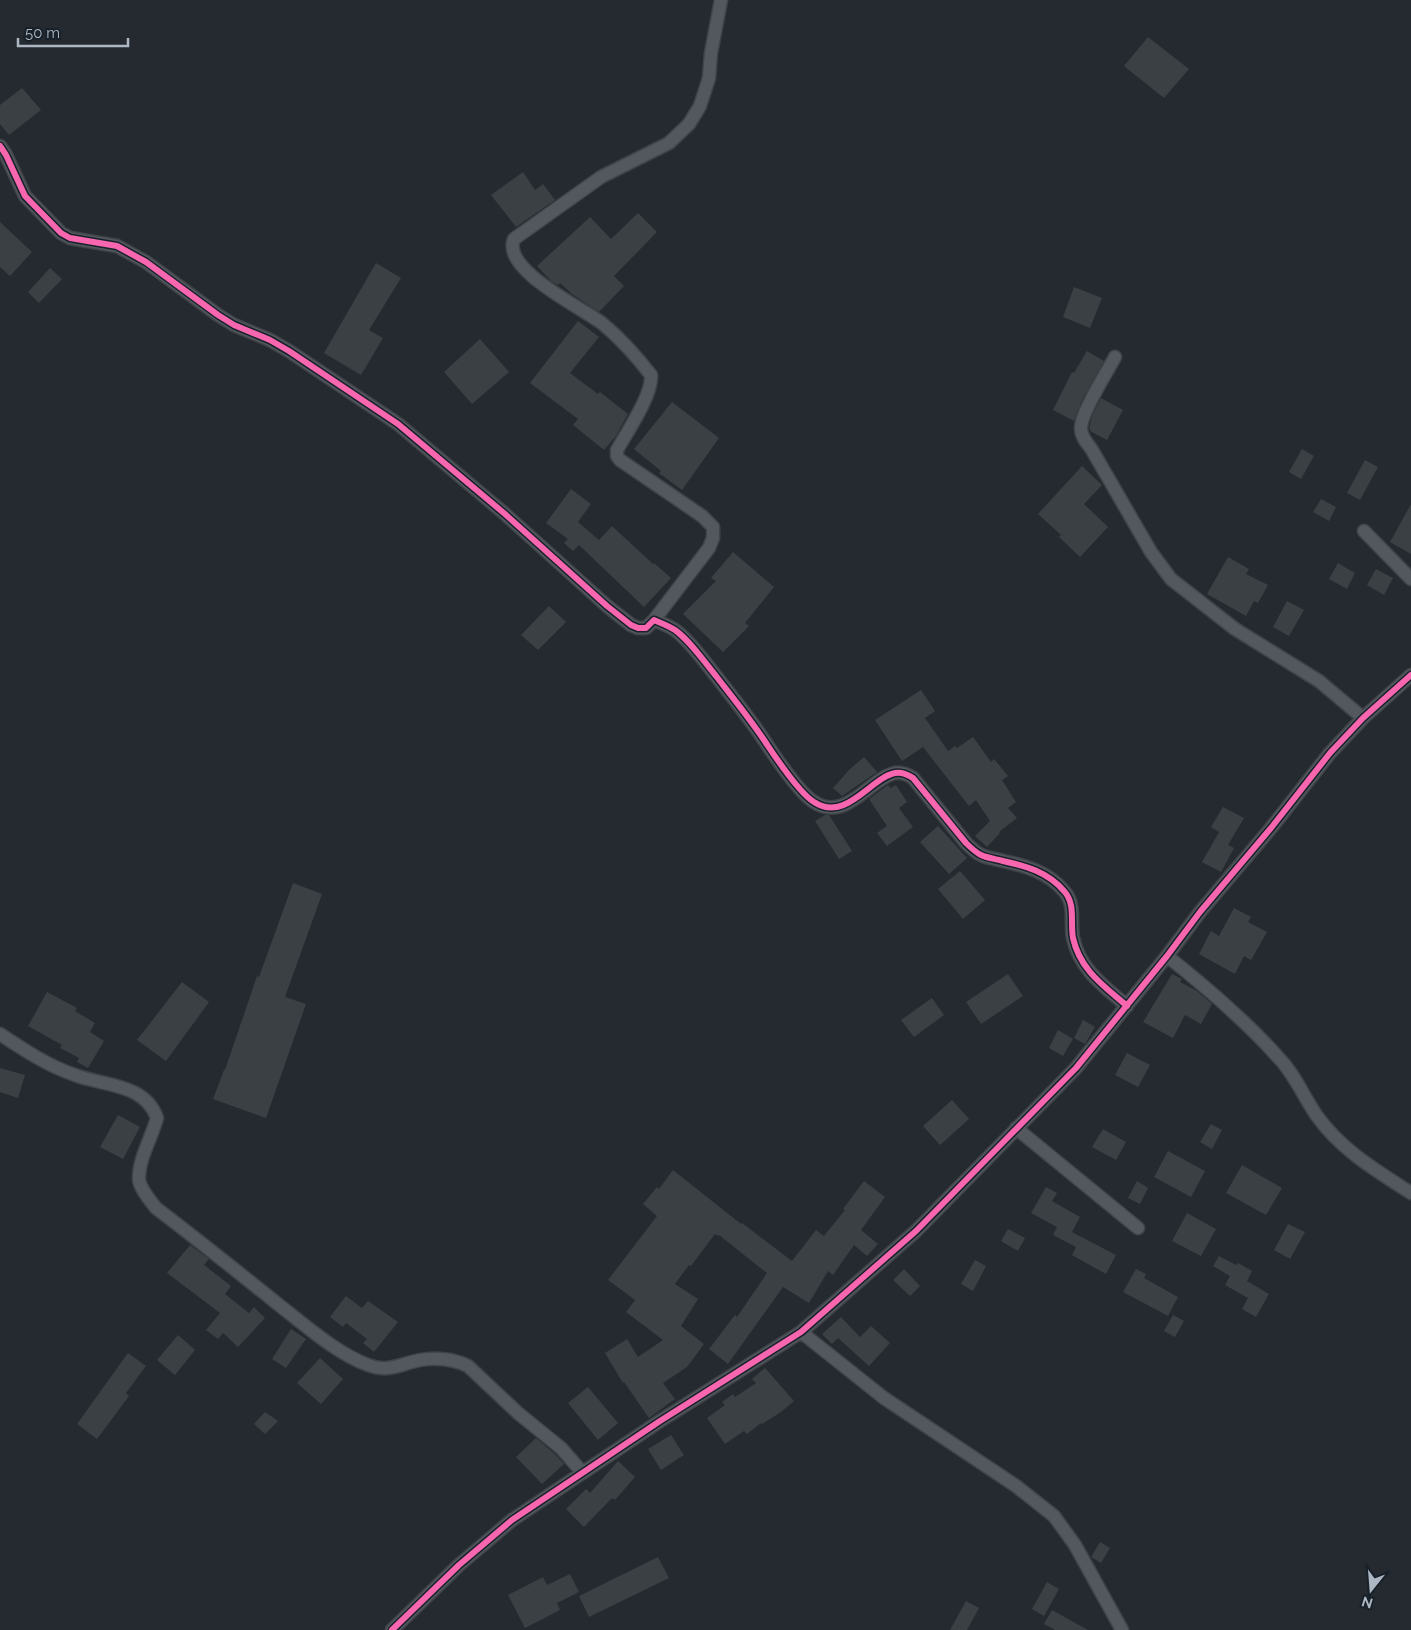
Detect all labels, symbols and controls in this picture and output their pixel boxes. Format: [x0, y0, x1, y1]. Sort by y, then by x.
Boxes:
scale bar [18, 15, 128, 47]
text: 50 m [25, 24, 60, 42]
north arrow [1346, 1565, 1396, 1615]
text: N [1360, 1593, 1375, 1612]

